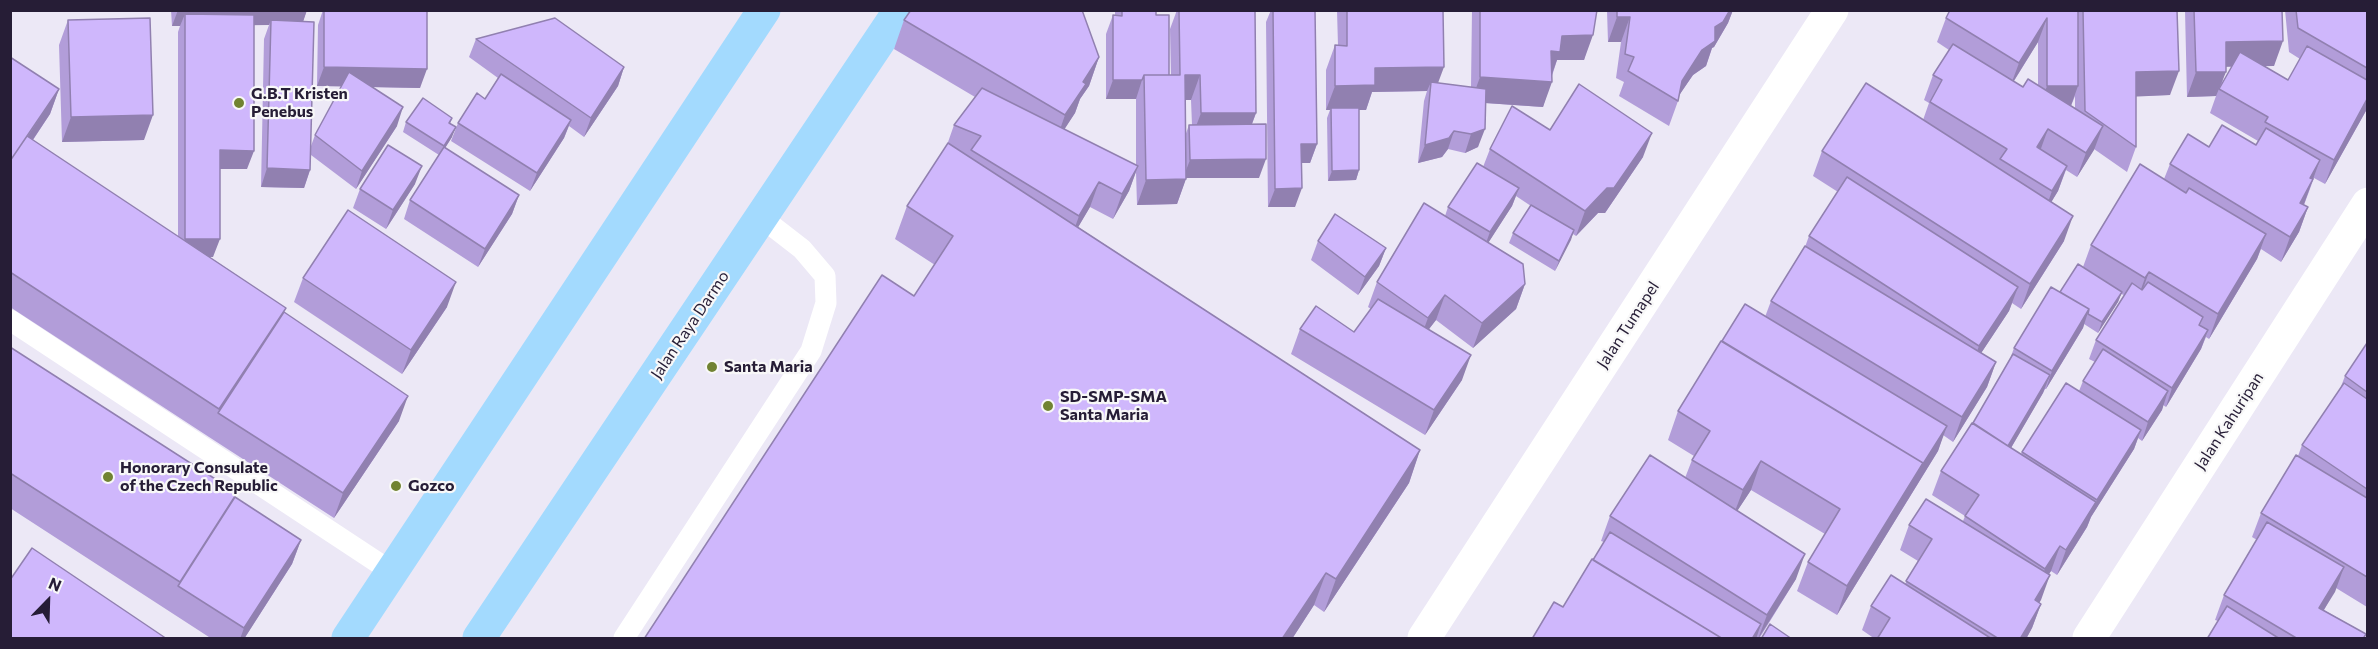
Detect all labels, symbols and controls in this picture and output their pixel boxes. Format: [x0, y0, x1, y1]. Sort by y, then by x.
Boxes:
place label: G.B.T Kristen Penebus [251, 84, 348, 122]
marker: G.B.T Kristen Penebus [232, 96, 246, 110]
street label: Jalan Raya Darmo [647, 267, 733, 383]
street label: Jalan Tumapel [1593, 278, 1663, 372]
place label: Santa Maria [724, 357, 813, 377]
marker: Santa Maria [705, 360, 719, 374]
street label: Jalan Kahuripan [2190, 369, 2268, 473]
place label: SD-SMP-SMA Santa Maria [1060, 387, 1167, 425]
marker: SD-SMP-SMA Santa Maria [1041, 399, 1055, 413]
place label: Honorary Consulate of the Czech Republic [120, 458, 278, 496]
marker: Honorary Consulate of the Czech Republic [101, 470, 115, 484]
place label: Gozco [408, 476, 455, 496]
marker: Gozco [389, 479, 403, 493]
north arrow [18, 571, 78, 631]
text: N [46, 573, 64, 595]

